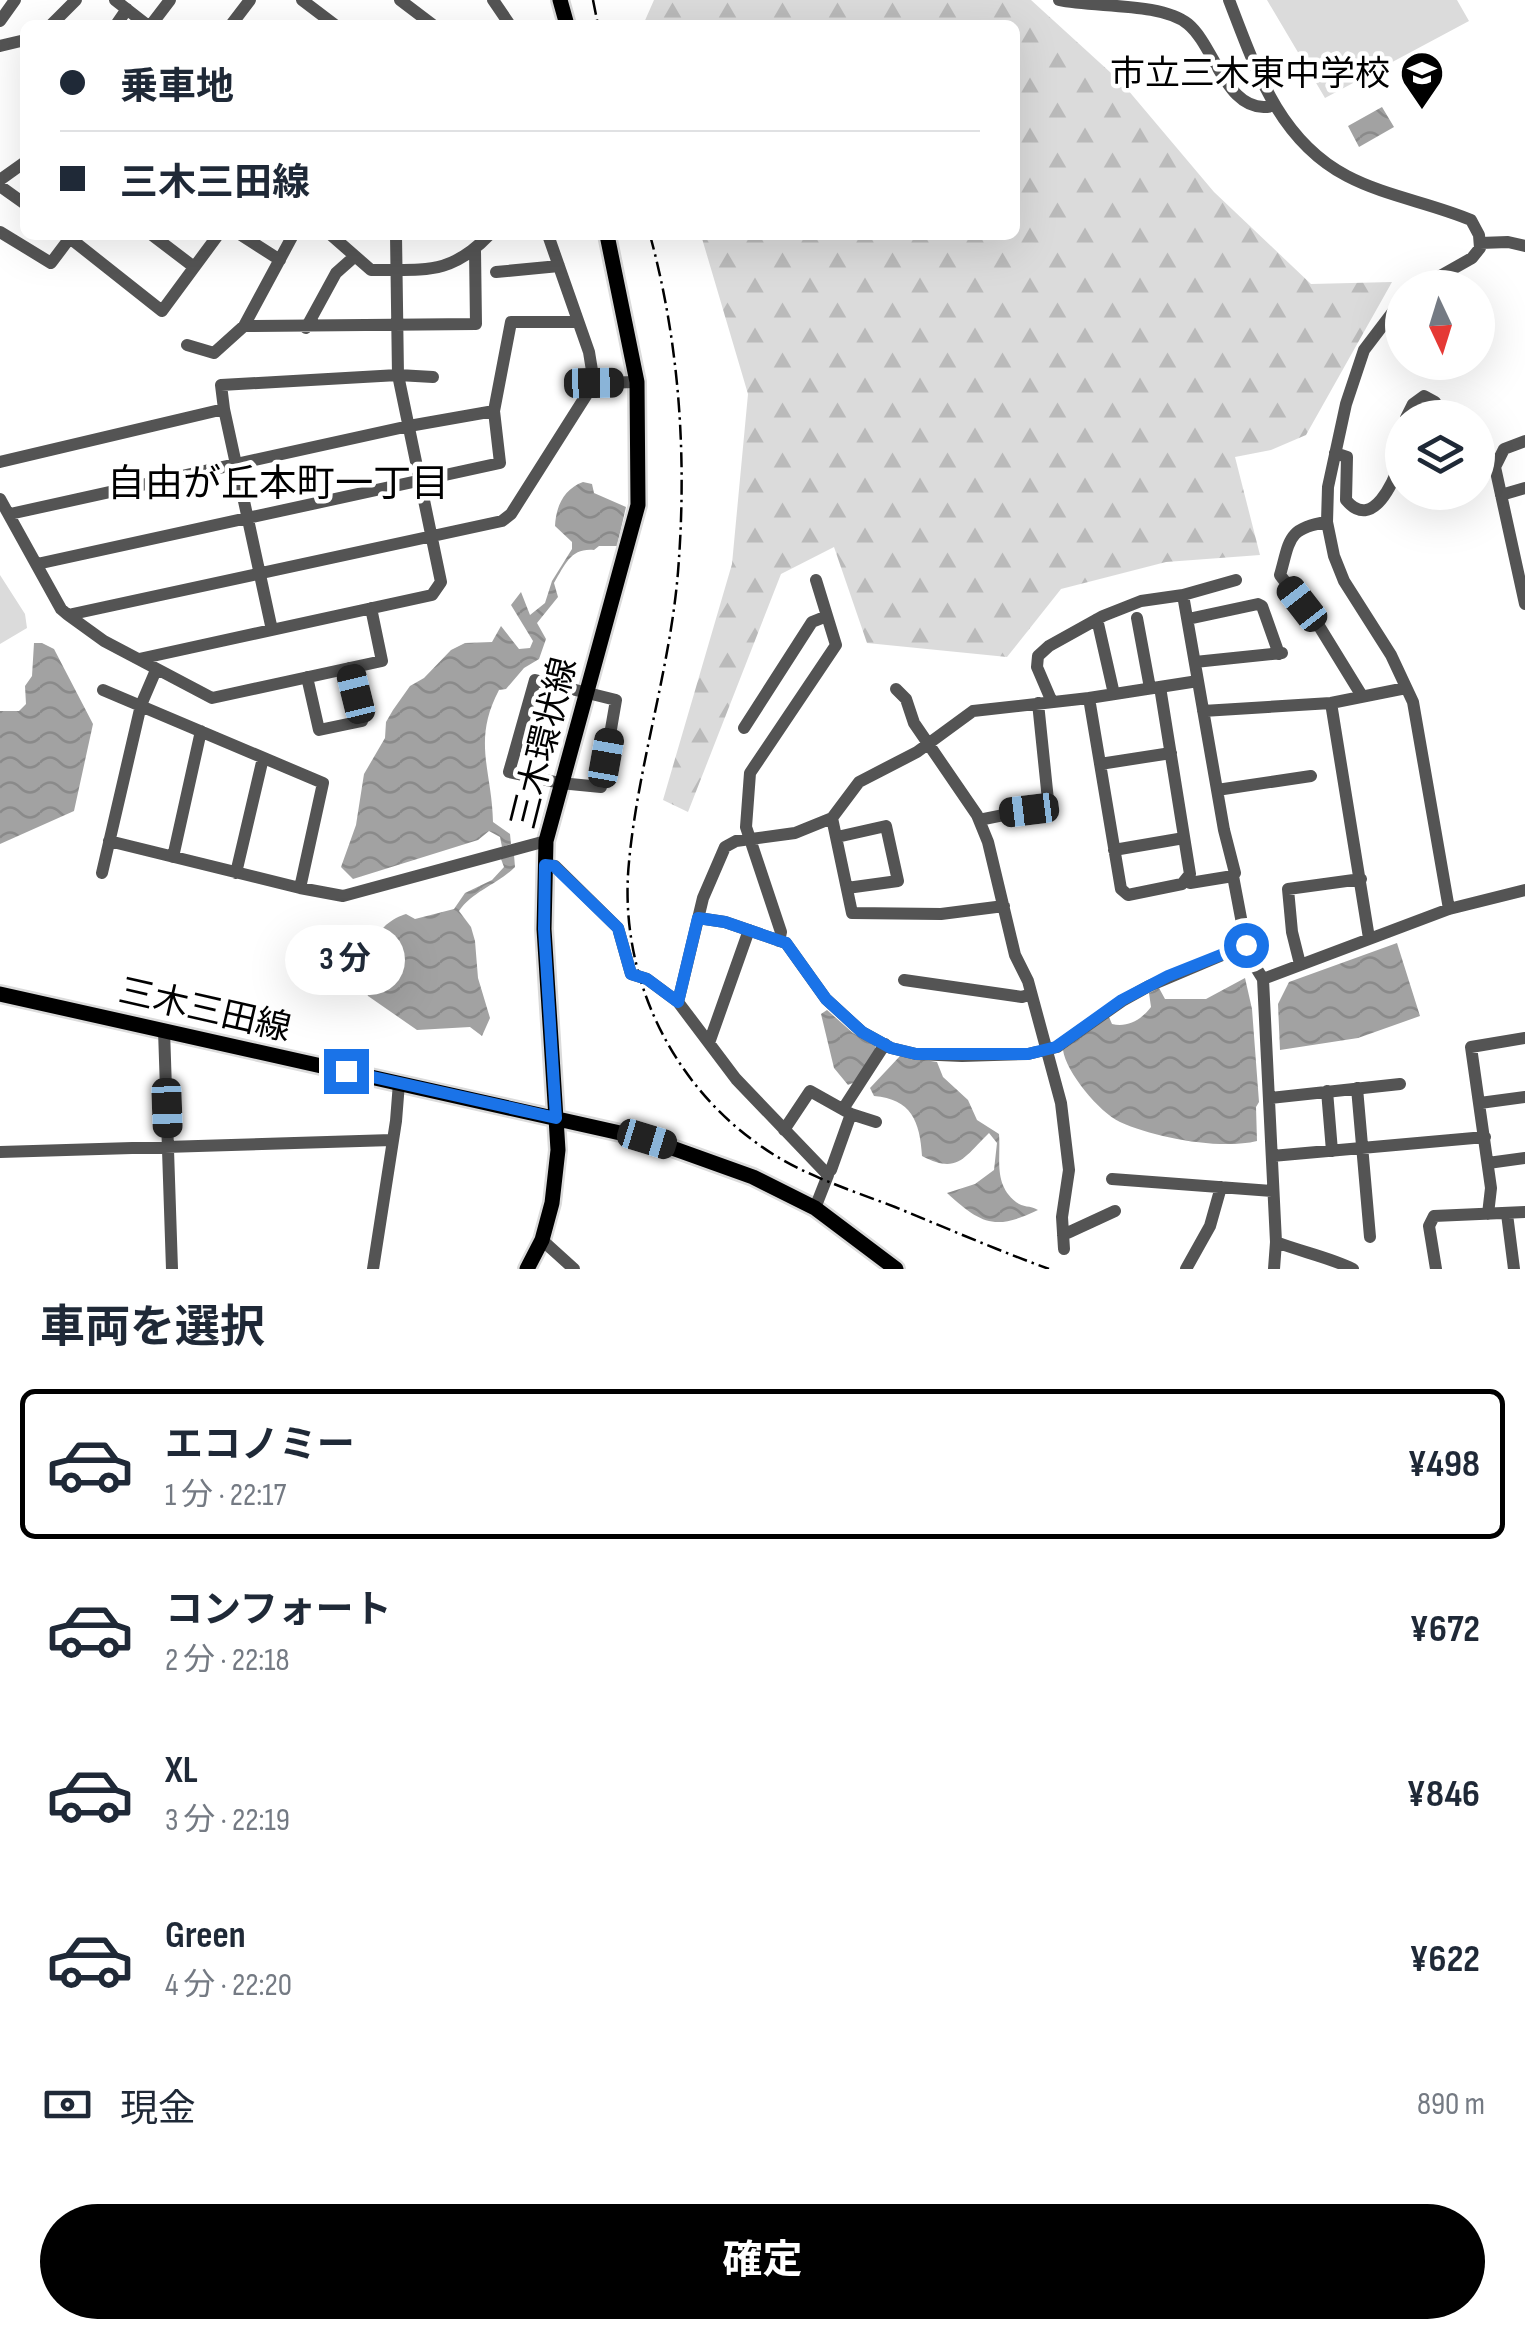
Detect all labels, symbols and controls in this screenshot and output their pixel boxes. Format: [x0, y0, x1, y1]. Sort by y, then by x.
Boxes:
school or university icon: 市立三木東中学校 [1399, 50, 1445, 111]
place label: 市立三木東中学校 [1110, 53, 1390, 96]
text: 乗車地 [120, 65, 234, 110]
text: 三木三田線 [120, 161, 310, 206]
north arrow [1385, 270, 1495, 380]
map controls [1385, 270, 1495, 510]
car [564, 367, 624, 399]
button: layers [1385, 400, 1495, 510]
district label: 自由が丘本町一丁目 [107, 462, 449, 507]
car [1272, 571, 1332, 637]
street label: 三木環状線 [502, 653, 586, 833]
car [334, 661, 378, 727]
car [586, 726, 626, 790]
car [997, 791, 1061, 829]
route start [1224, 923, 1269, 968]
callout: 3 分 [286, 926, 406, 996]
text: 3 分 [319, 940, 371, 979]
street label: 三木三田線 [115, 970, 295, 1051]
route end [324, 1049, 369, 1094]
car [151, 1077, 183, 1139]
car [614, 1116, 680, 1162]
text: 車両を選択 [40, 1301, 265, 1356]
icon: car [45, 1419, 135, 1509]
text: エコノミー [165, 1423, 355, 1468]
text: ¥498 [1407, 1442, 1480, 1487]
text: 1 分 · 22:17 [165, 1476, 286, 1515]
icon: car [45, 1584, 135, 1674]
text: コンフォート [165, 1588, 392, 1633]
text: ¥672 [1410, 1607, 1480, 1652]
text: 2 分 · 22:18 [165, 1641, 289, 1680]
text: XL [165, 1748, 198, 1793]
icon: car [45, 1749, 135, 1839]
text: ¥846 [1407, 1772, 1480, 1817]
text: 3 分 · 22:19 [165, 1801, 290, 1840]
text: Green [165, 1913, 246, 1958]
icon: car [45, 1914, 135, 2004]
text: ¥622 [1409, 1937, 1480, 1982]
text: 4 分 · 22:20 [165, 1966, 292, 2005]
icon: cash [40, 2077, 95, 2132]
text: 890 m [1417, 2085, 1485, 2124]
text: 現金 [120, 2087, 196, 2132]
button: 確定 [40, 2204, 1485, 2319]

